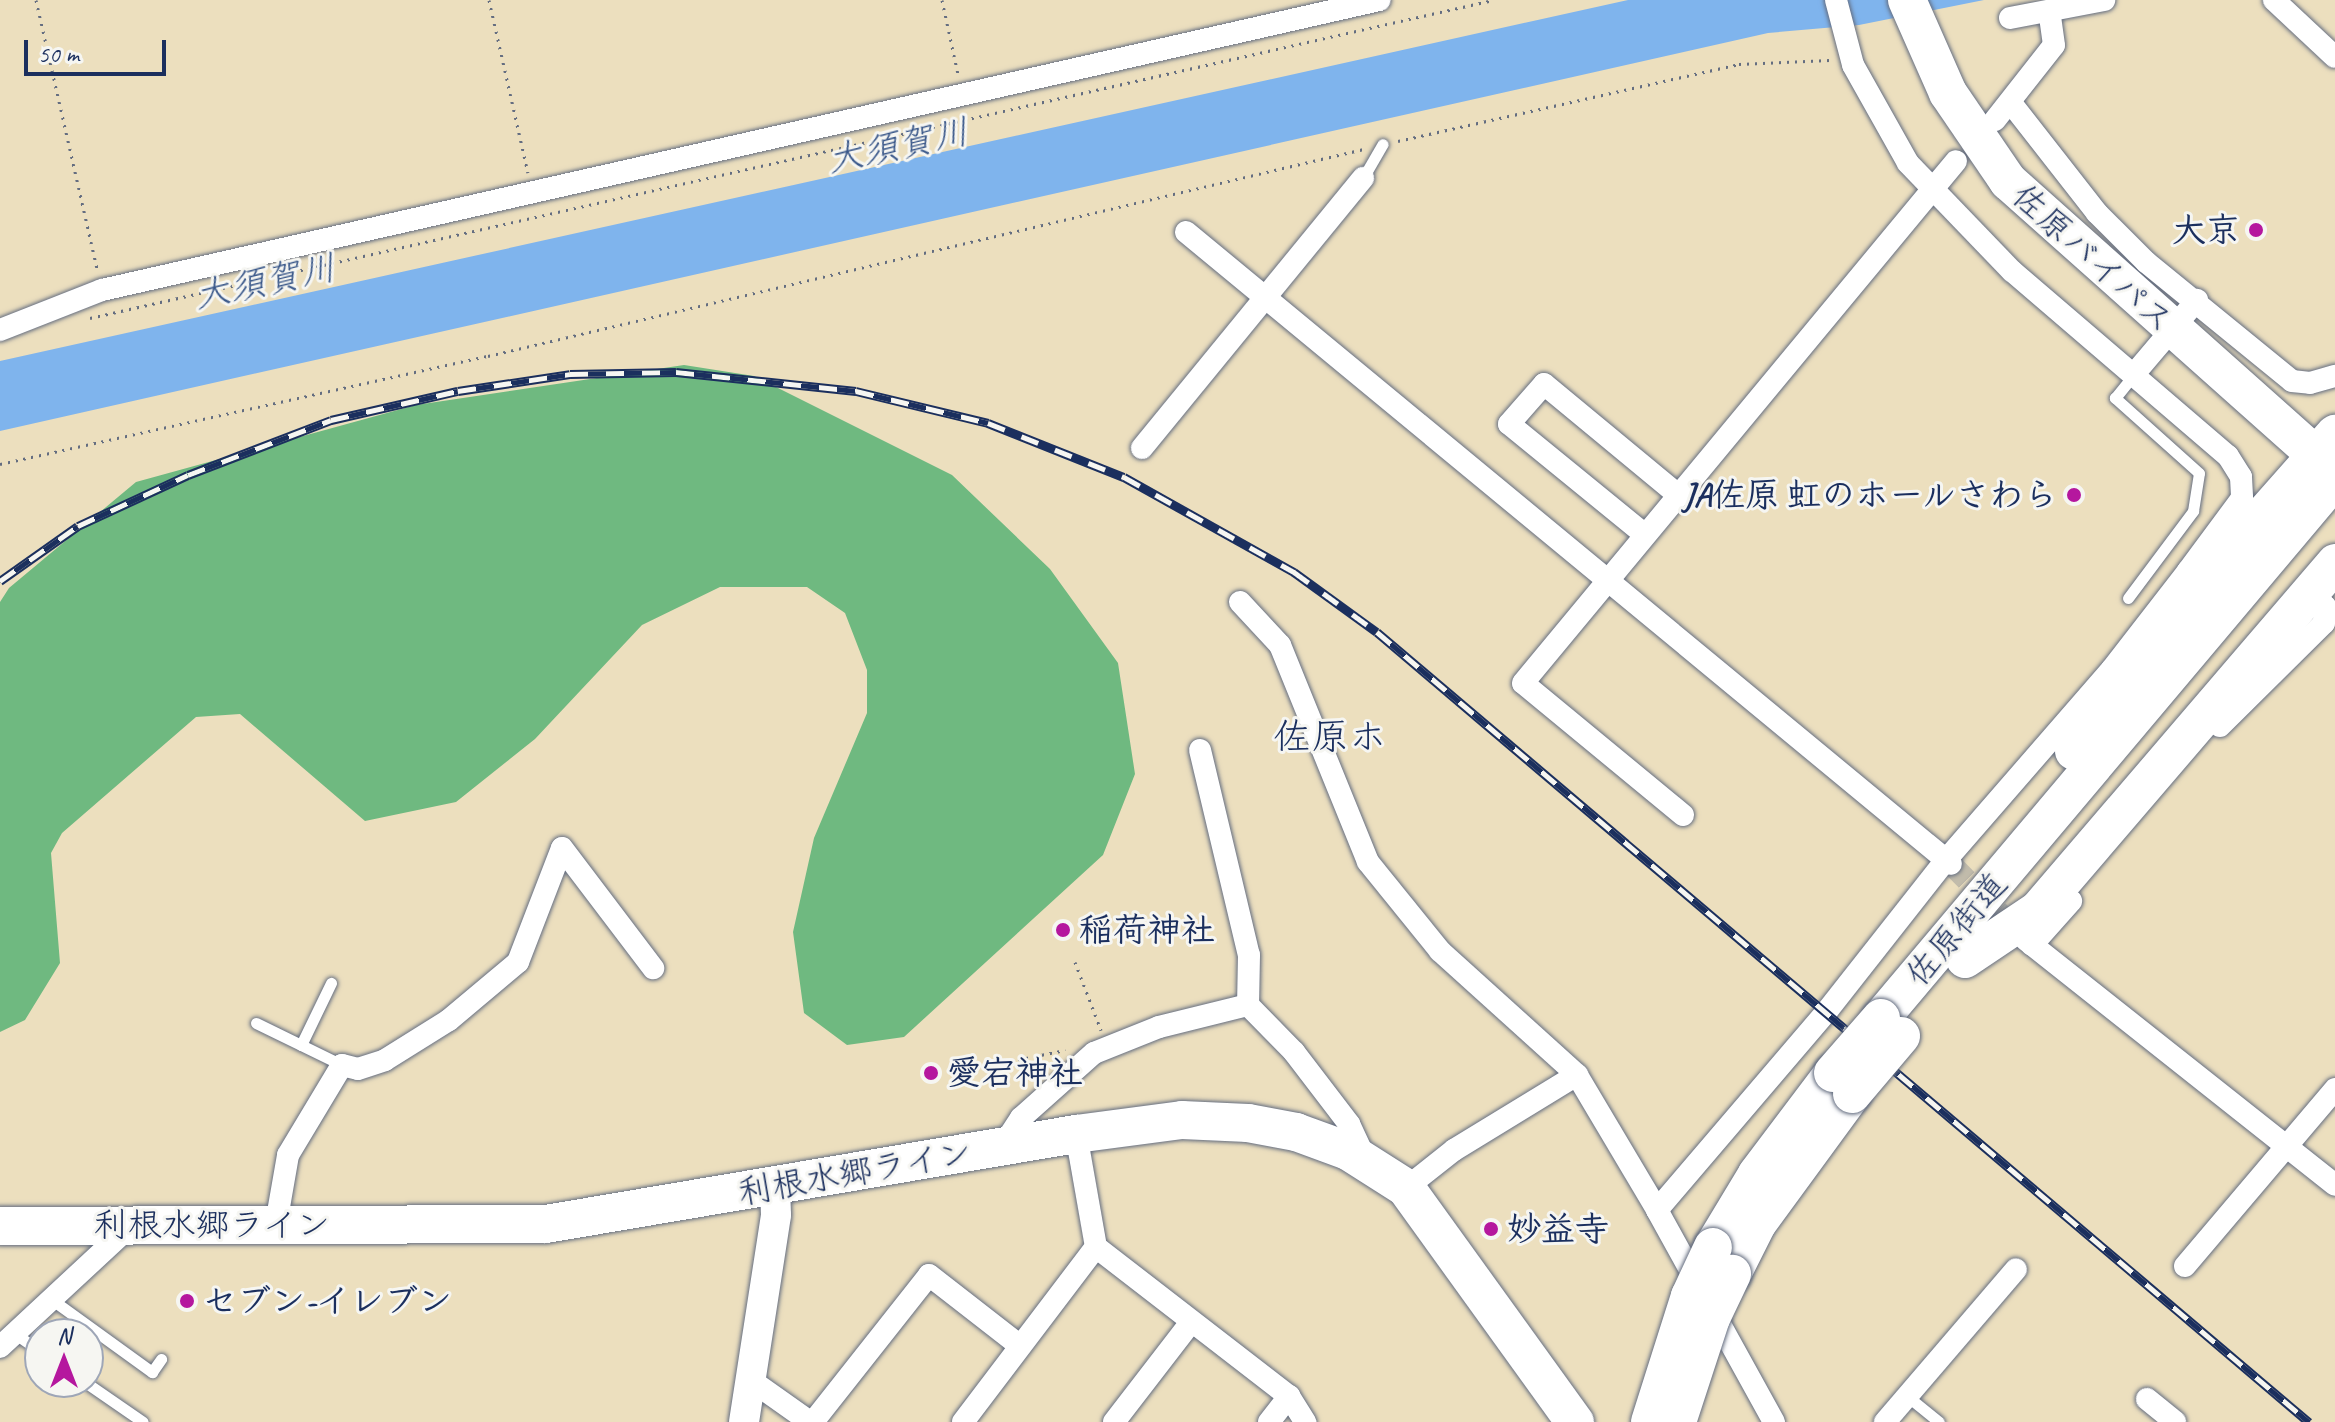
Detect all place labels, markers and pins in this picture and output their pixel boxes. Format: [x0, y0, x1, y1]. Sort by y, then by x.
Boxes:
place label: 大京 [2172, 210, 2240, 250]
marker: 大京 [2247, 221, 2265, 239]
place label: JA佐原 虹のホールさわら [1682, 475, 2058, 515]
marker: JA佐原 虹のホールさわら [2065, 486, 2083, 504]
place label: 稲荷神社 [1079, 910, 1215, 950]
marker: 稲荷神社 [1054, 921, 1072, 939]
place label: 愛宕神社 [947, 1053, 1083, 1093]
marker: 愛宕神社 [922, 1064, 940, 1082]
place label: 妙益寺 [1507, 1209, 1609, 1249]
marker: 妙益寺 [1482, 1220, 1500, 1238]
place label: セブン-イレブン [203, 1281, 452, 1321]
marker: セブン-イレブン [178, 1292, 196, 1310]

